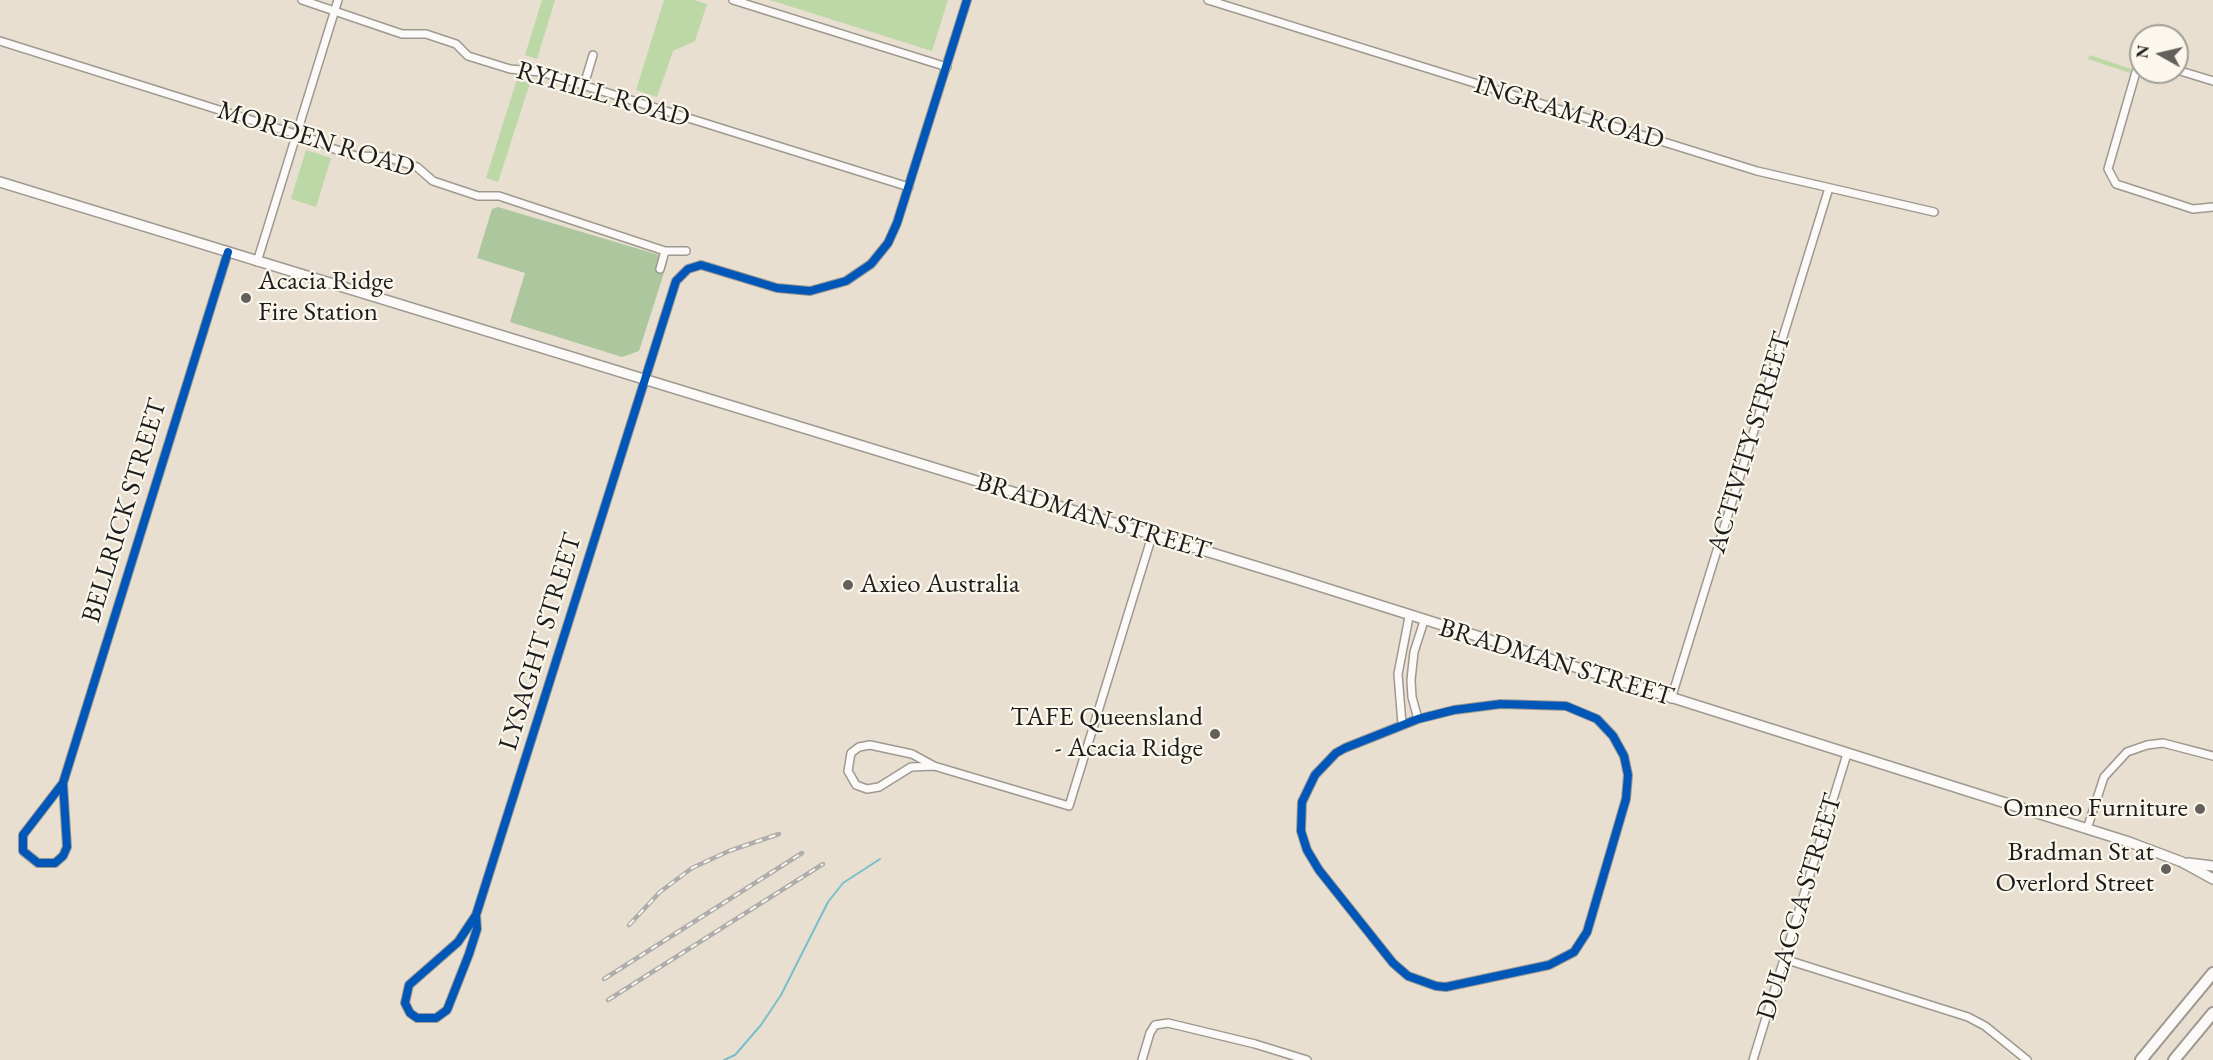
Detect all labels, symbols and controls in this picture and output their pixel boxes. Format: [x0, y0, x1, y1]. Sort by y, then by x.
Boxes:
north arrow [2129, 24, 2189, 84]
text: N [2131, 44, 2154, 60]
street label: RYHILL ROAD [513, 55, 693, 135]
street label: INGRAM ROAD [1470, 69, 1668, 157]
street label: MORDEN ROAD [213, 95, 419, 185]
place label: Acacia Ridge Fire Station [258, 266, 394, 329]
marker: Acacia Ridge Fire Station [239, 291, 253, 305]
street label: ACTIVITY STREET [1701, 329, 1799, 557]
street label: BELLRICK STREET [76, 395, 174, 627]
street label: BRADMAN STREET [972, 466, 1214, 568]
street label: LYSAGHT STREET [493, 530, 589, 754]
place label: Axieo Australia [860, 569, 1020, 601]
marker: Axieo Australia [841, 578, 855, 592]
street label: BRADMAN STREET [1435, 612, 1677, 714]
place label: TAFE Queensland - Acacia Ridge [1010, 702, 1203, 765]
marker: TAFE Queensland - Acacia Ridge [1208, 727, 1222, 741]
street label: DULACCA STREET [1750, 790, 1850, 1024]
place label: Omneo Furniture [2003, 793, 2188, 825]
marker: Omneo Furniture [2193, 802, 2207, 816]
place label: Bradman St at Overlord Street [1995, 837, 2154, 900]
marker: Bradman St at Overlord Street [2159, 862, 2173, 876]

